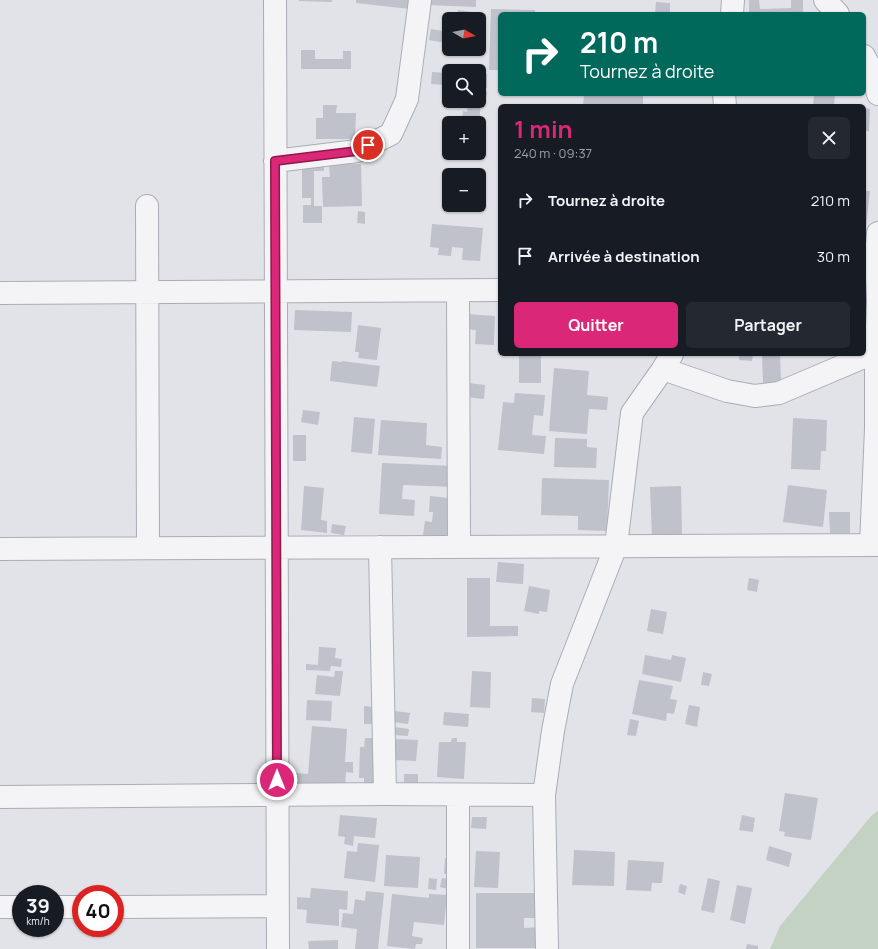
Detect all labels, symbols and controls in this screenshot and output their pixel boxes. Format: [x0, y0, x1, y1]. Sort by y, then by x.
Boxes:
north arrow [442, 12, 486, 56]
map controls [442, 12, 486, 212]
text: 210 m [580, 23, 658, 61]
icon: right [514, 28, 566, 80]
text: Tournez à droite [580, 59, 714, 83]
button: search [442, 64, 486, 108]
text: 1 min [514, 112, 573, 145]
button: + [442, 116, 486, 160]
button: close [808, 117, 850, 159]
pin [351, 128, 385, 162]
icon: arrive [357, 134, 379, 156]
text: 240 m · 09:37 [514, 144, 592, 162]
button: − [442, 168, 486, 212]
icon: right [514, 189, 536, 211]
text: Tournez à droite [548, 190, 665, 211]
text: 210 m [811, 190, 850, 211]
icon: arrive [514, 245, 536, 267]
text: Arrivée à destination [548, 246, 700, 267]
text: 30 m [817, 246, 850, 267]
button: Quitter [514, 302, 678, 348]
button: Partager [686, 302, 850, 348]
position arrow [256, 759, 298, 801]
speed limit sign: 40 [72, 885, 124, 937]
text: 39 [26, 892, 50, 919]
text: km/h [26, 914, 50, 928]

